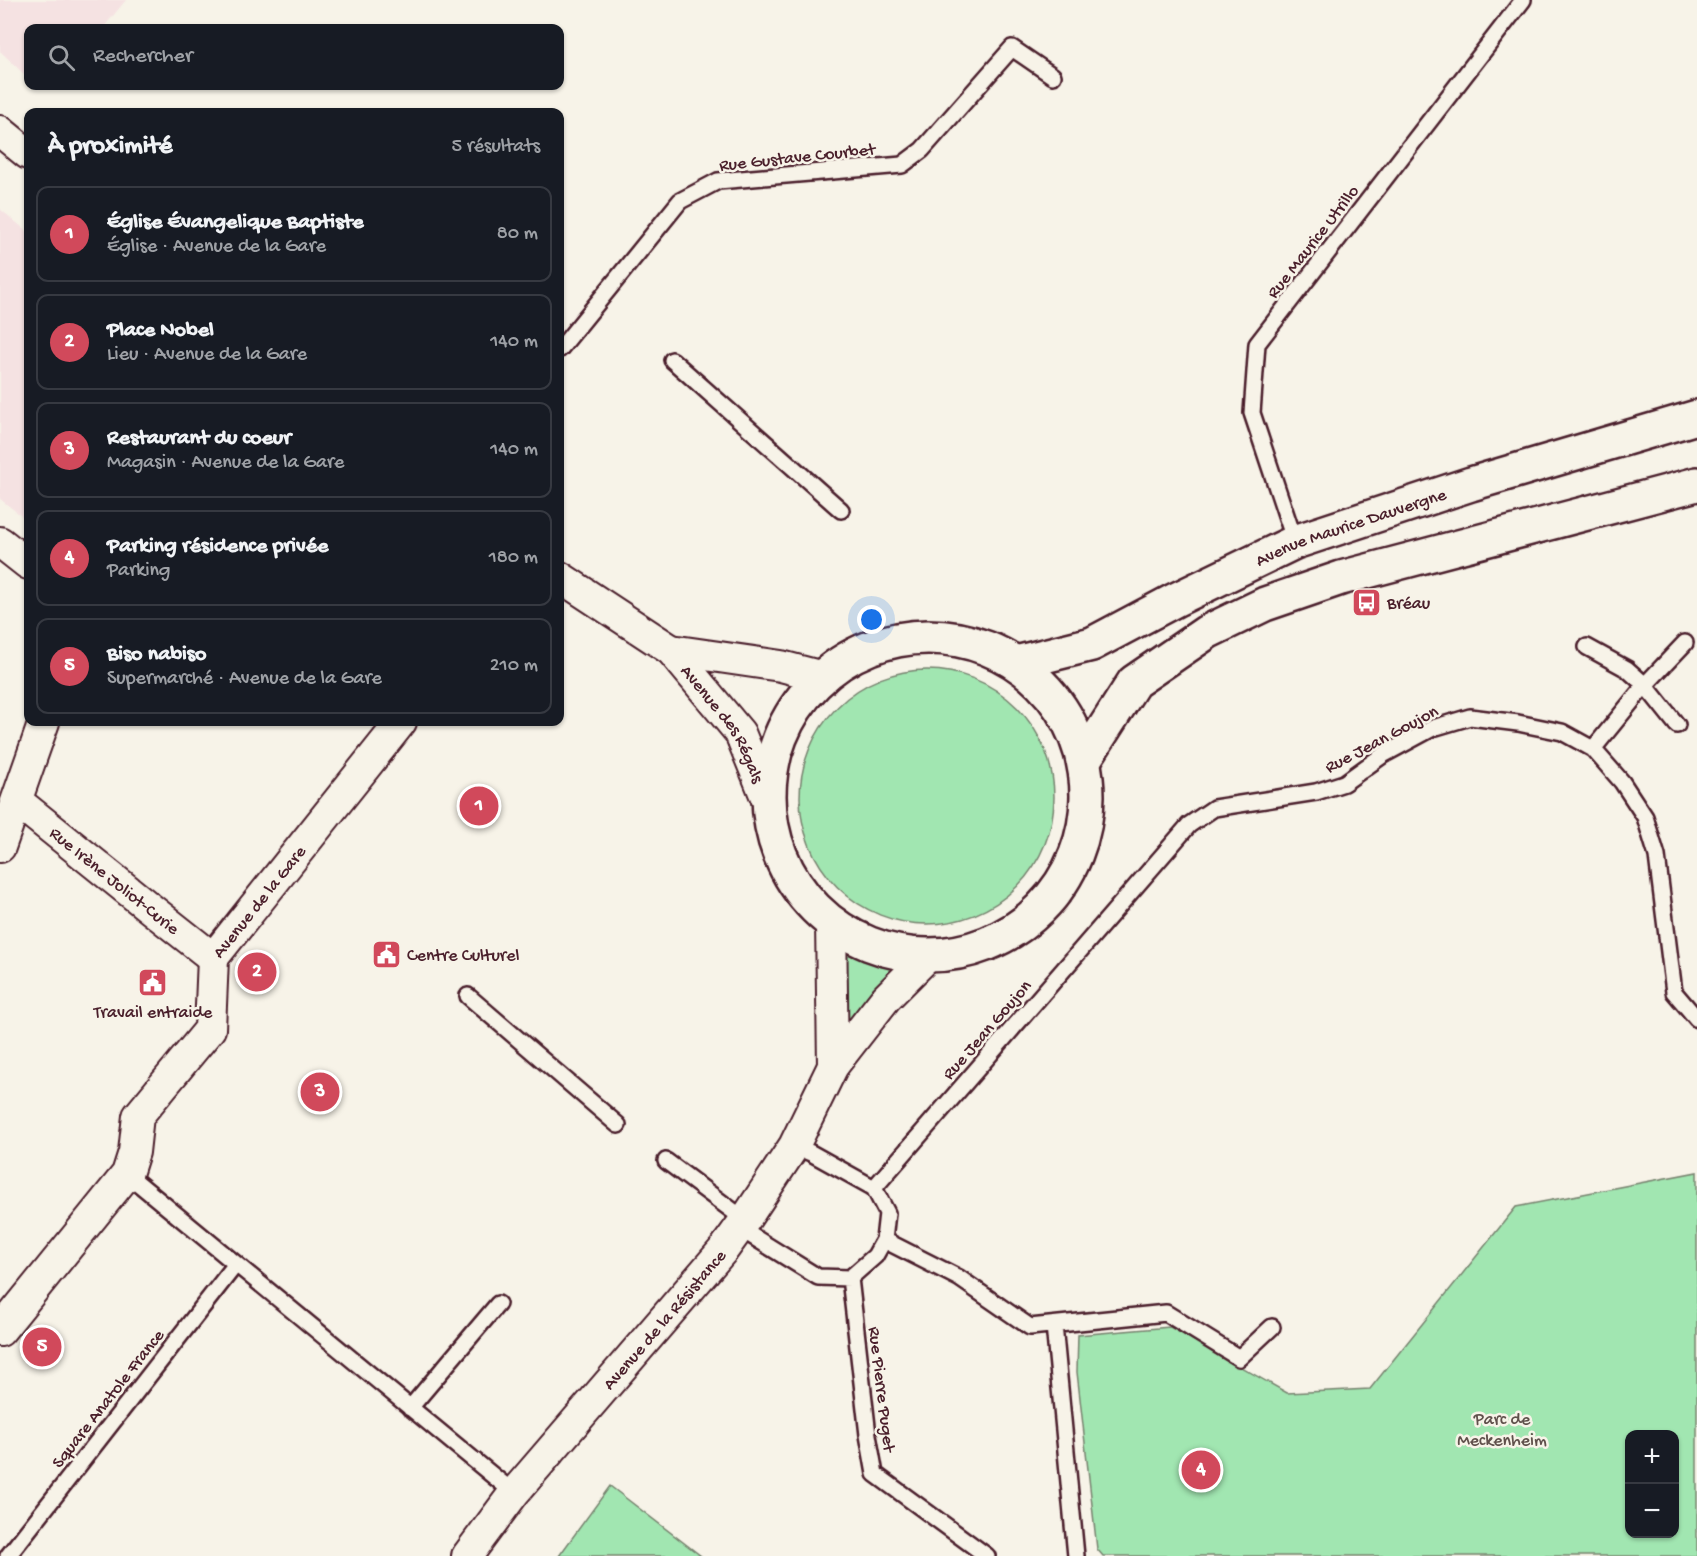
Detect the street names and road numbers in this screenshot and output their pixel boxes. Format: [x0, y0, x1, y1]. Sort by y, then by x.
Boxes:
street label: Rue Gustave Courbet [718, 140, 878, 177]
street label: Rue Maurice Utrillo [1263, 182, 1365, 303]
street label: Avenue Maurice Dauvergne [1253, 485, 1450, 573]
street label: Avenue des Régals [675, 662, 768, 788]
street label: Rue Jean Goujon [1322, 701, 1443, 779]
street label: Rue Irène Joliot-Curie [44, 823, 183, 941]
street label: Avenue de la Gare [209, 842, 312, 963]
street label: Rue Jean Goujon [939, 976, 1037, 1085]
street label: Avenue de la Résistance [600, 1246, 732, 1395]
street label: Square Anatole France [48, 1325, 170, 1473]
street label: Rue Pierre Puget [862, 1325, 899, 1455]

